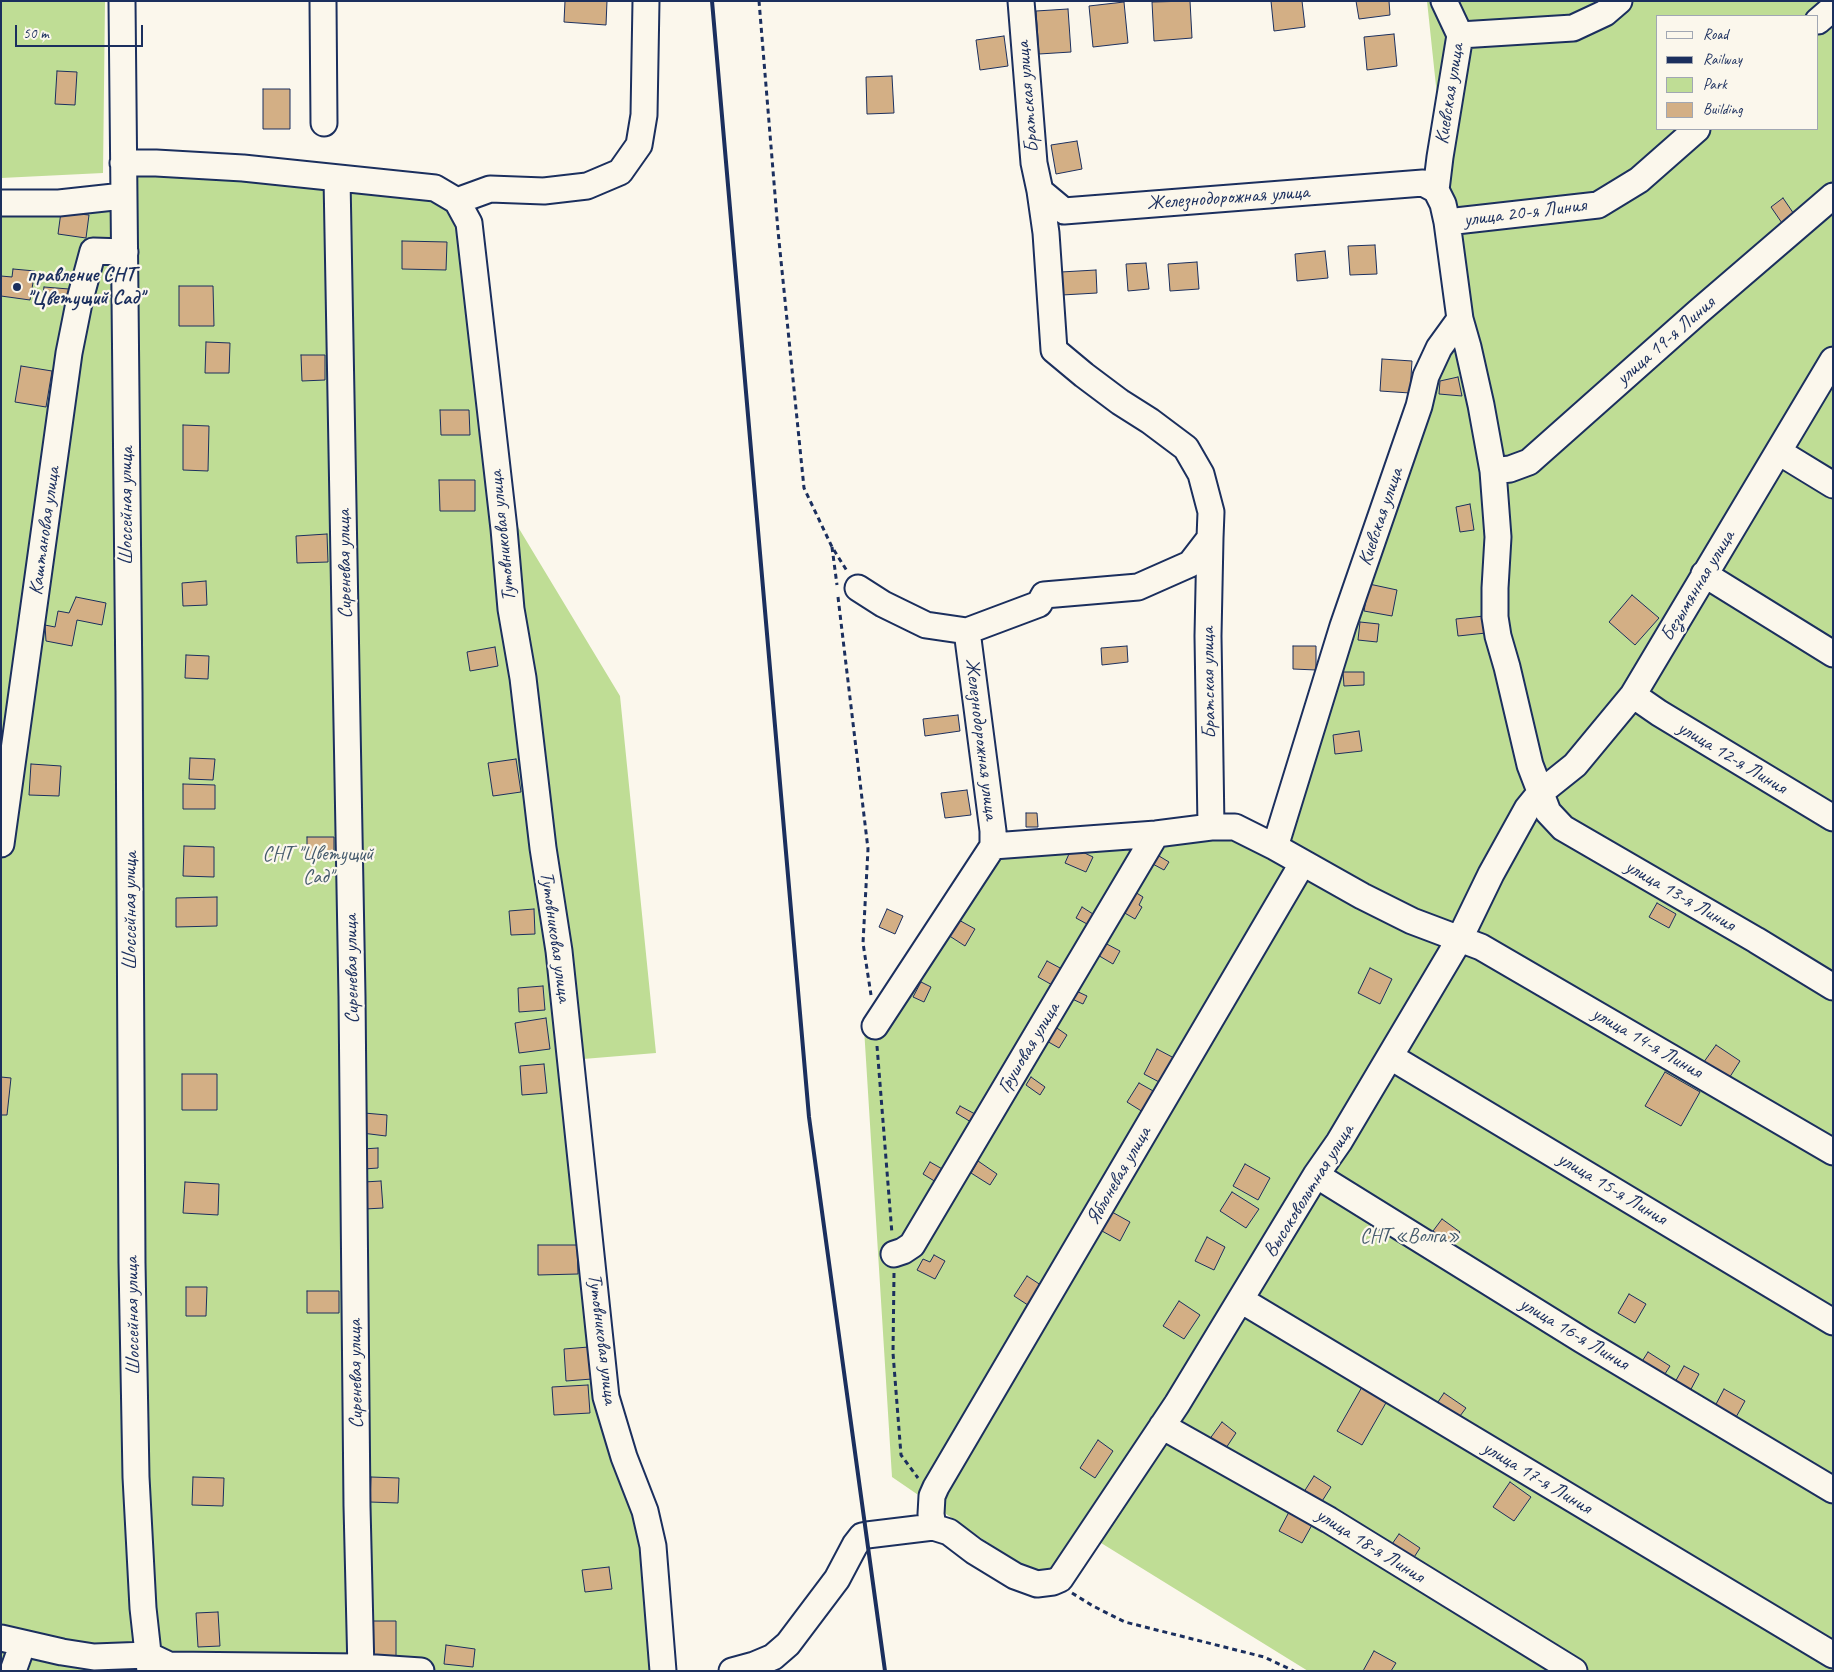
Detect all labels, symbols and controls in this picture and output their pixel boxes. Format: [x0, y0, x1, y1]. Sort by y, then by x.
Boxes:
scale bar [18, 15, 145, 47]
legend [1656, 15, 1819, 130]
text: 50 m [23, 24, 49, 43]
text: Road [1703, 25, 1728, 44]
street label: Братская улица [1011, 40, 1045, 154]
street label: Киевская улица [1430, 42, 1470, 146]
text: Railway [1703, 50, 1742, 69]
text: Park [1703, 75, 1727, 94]
text: Building [1703, 100, 1742, 119]
street label: Железнодорожная улица [1146, 180, 1310, 216]
street label: улица 20-я Линия [1462, 194, 1588, 232]
place label: правление СНТ "Цветущий Сад" [27, 264, 144, 311]
marker: правление СНТ "Цветущий Сад" [11, 281, 23, 293]
street label: улица 19-я Линия [1612, 291, 1720, 391]
street label: Шоссейная улица [115, 447, 139, 565]
street label: Каштановая улица [24, 465, 66, 597]
street label: Киевская улица [1353, 465, 1409, 569]
street label: Тутовниковая улица [484, 469, 522, 603]
street label: Сиреневая улица [332, 509, 358, 619]
street label: Безымянная улица [1656, 526, 1740, 646]
street label: Братская улица [1196, 627, 1222, 739]
street label: Железнодорожная улица [959, 657, 1003, 821]
street label: улица 12-я Линия [1673, 716, 1791, 800]
park label: СНТ "Цветущий Сад" [263, 843, 373, 890]
street label: Шоссейная улица [119, 852, 143, 970]
street label: улица 13-я Линия [1621, 855, 1739, 937]
street label: Тутовниковая улица [534, 870, 576, 1004]
street label: Сиреневая улица [339, 914, 365, 1024]
street label: Грушовая улица [993, 998, 1065, 1098]
street label: улица 14-я Линия [1588, 1002, 1706, 1084]
street label: Высоковольтная улица [1258, 1120, 1360, 1262]
street label: Яблоневая улица [1081, 1123, 1157, 1229]
street label: улица 15-я Линия [1553, 1147, 1671, 1231]
park label: СНТ «Волга» [1360, 1225, 1460, 1249]
street label: Шоссейная улица [120, 1256, 146, 1376]
street label: Тутовниковая улица [582, 1272, 622, 1406]
street label: улица 16-я Линия [1515, 1292, 1633, 1376]
street label: Сиреневая улица [343, 1319, 369, 1429]
street label: улица 17-я Линия [1478, 1436, 1596, 1520]
street label: улица 18-я Линия [1311, 1503, 1429, 1589]

